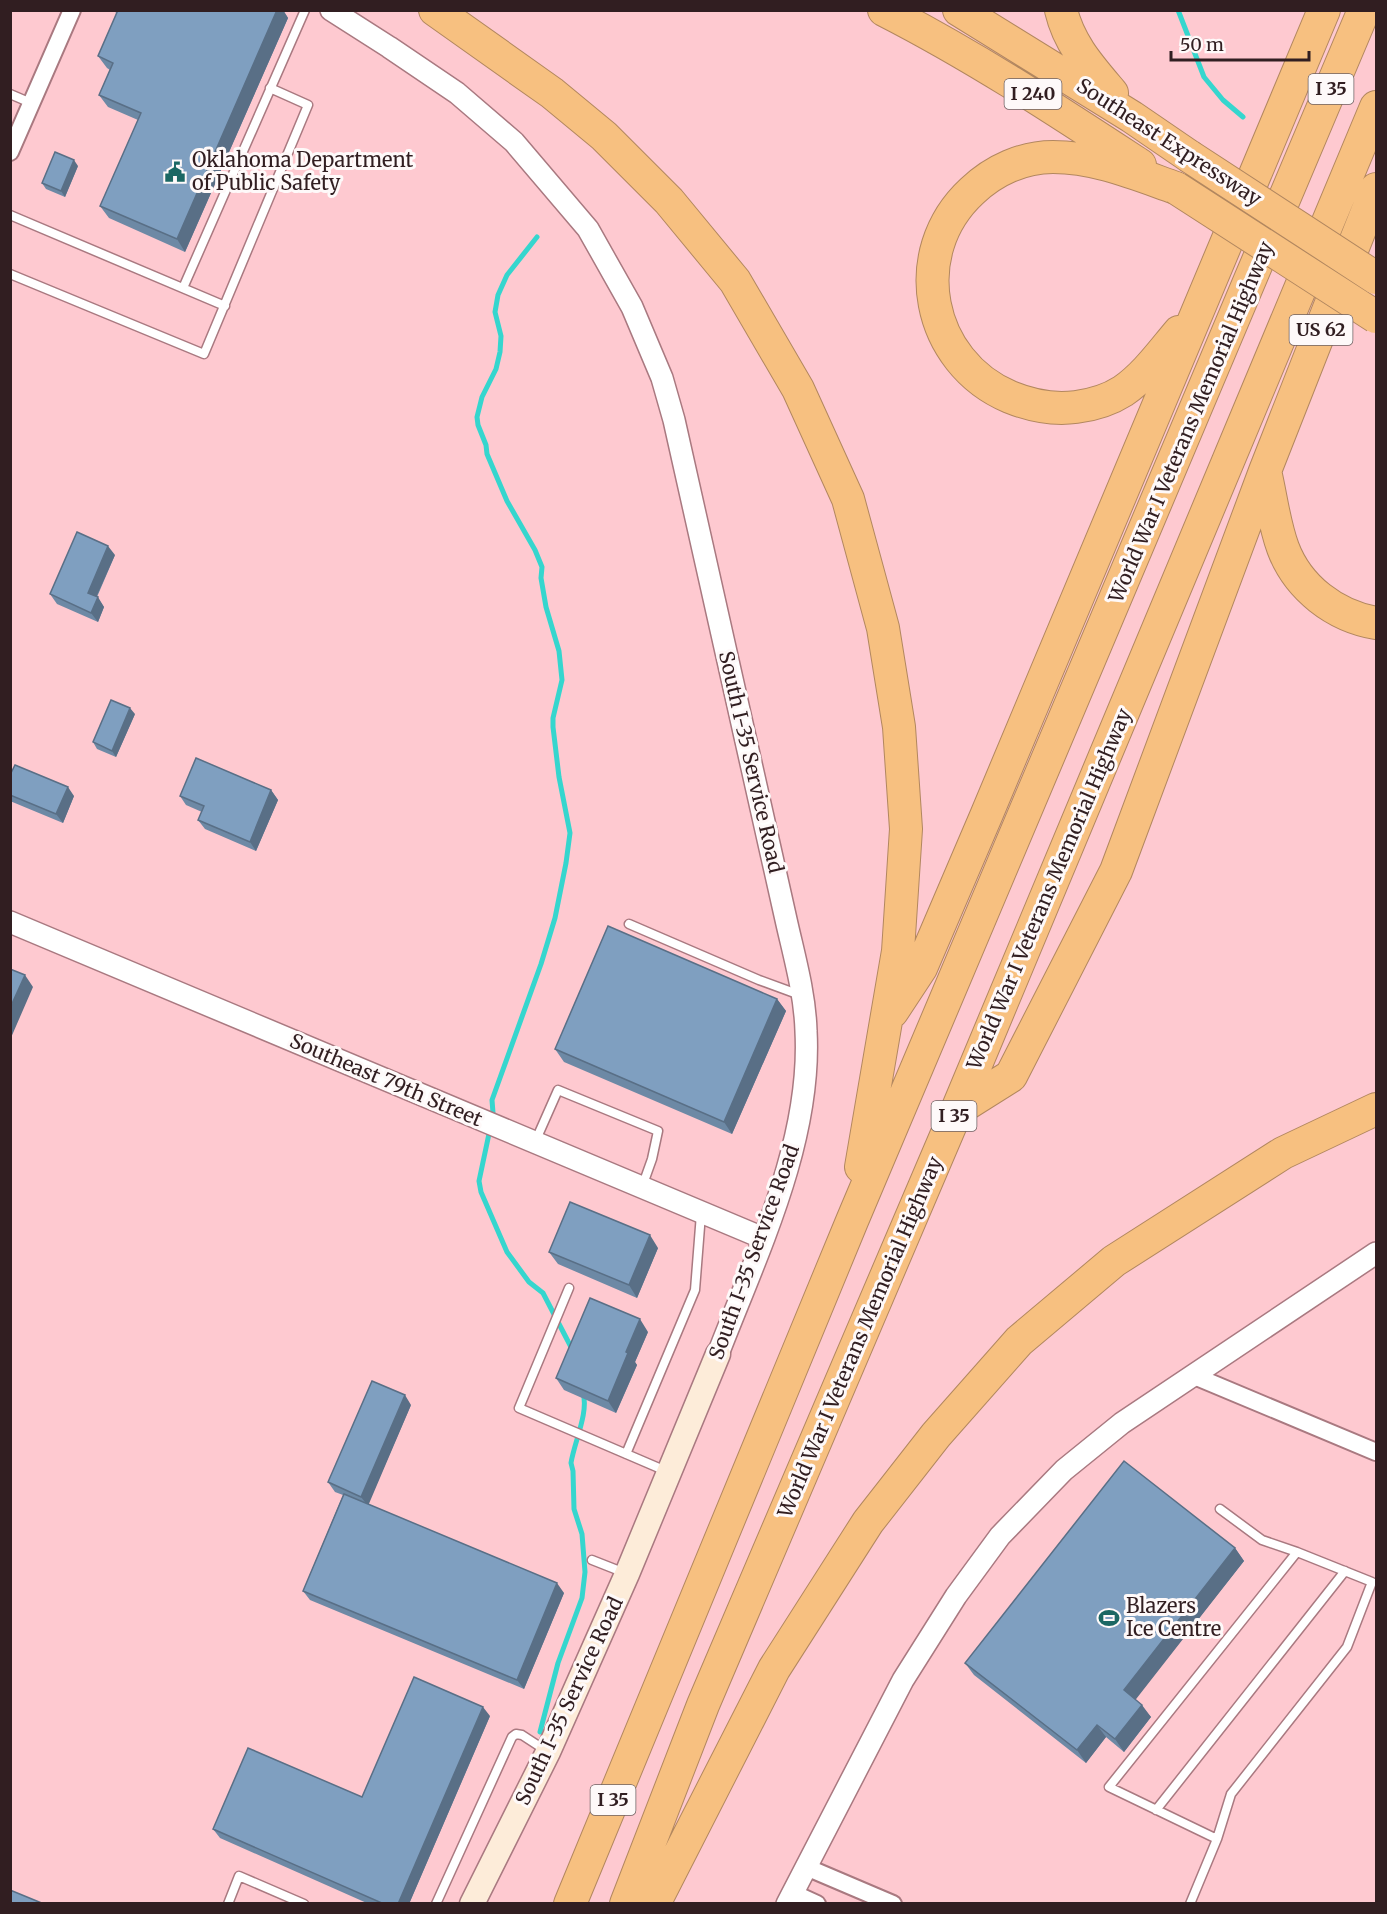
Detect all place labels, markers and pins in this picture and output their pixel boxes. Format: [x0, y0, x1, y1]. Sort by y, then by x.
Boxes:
place label: Oklahoma Department of Public Safety [192, 147, 413, 195]
public building icon: Oklahoma Department of Public Safety [163, 160, 187, 184]
place label: Blazers Ice Centre [1126, 1593, 1221, 1641]
sports icon: Blazers Ice Centre [1097, 1606, 1121, 1630]

